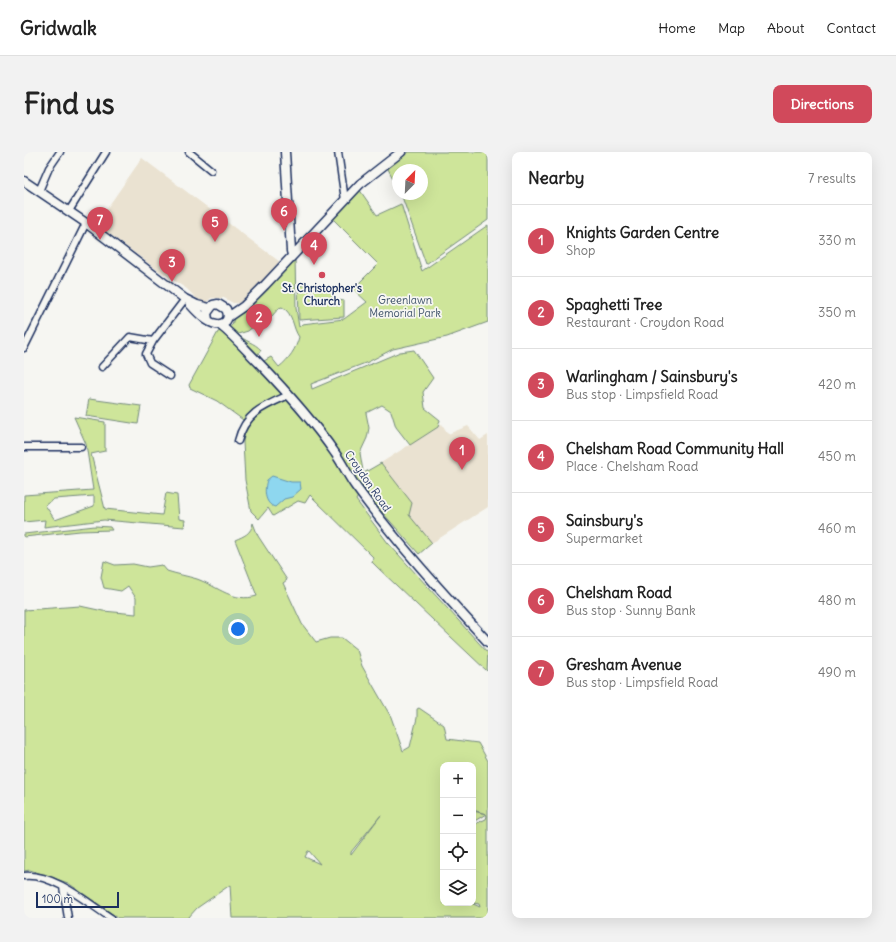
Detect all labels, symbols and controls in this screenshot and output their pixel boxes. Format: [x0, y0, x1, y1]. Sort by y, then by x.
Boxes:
text: Gridwalk [20, 16, 97, 40]
text: Home [658, 19, 696, 37]
text: Map [718, 19, 745, 37]
text: About [767, 19, 805, 37]
text: Contact [827, 19, 876, 37]
button: Directions [773, 85, 872, 123]
text: Find us [24, 86, 115, 122]
north arrow [392, 164, 428, 200]
text: Nearby [528, 167, 584, 189]
text: 7 results [808, 170, 856, 187]
pin: 6 [271, 198, 297, 231]
pin: 7 [87, 207, 113, 240]
pin: 5 [202, 209, 228, 242]
text: Knights Garden Centre [566, 223, 719, 242]
pin: 4 [301, 232, 327, 265]
text: 1 [538, 232, 544, 249]
text: 330 m [818, 232, 856, 249]
text: Shop [566, 242, 595, 259]
pin: 3 [159, 249, 185, 282]
marker: St. Christopher's Church [317, 270, 327, 280]
place label: St. Christopher's Church [282, 281, 362, 308]
park label: Greenlawn Memorial Park [369, 293, 441, 320]
text: Spaghetti Tree [566, 295, 662, 314]
pin: 2 [246, 304, 272, 337]
text: 2 [537, 304, 545, 321]
text: 350 m [818, 304, 856, 321]
text: Restaurant · Croydon Road [566, 314, 724, 331]
text: Warlingham / Sainsbury's [566, 367, 738, 386]
text: 3 [537, 376, 545, 393]
text: 420 m [818, 376, 856, 393]
text: Bus stop · Limpsfield Road [566, 386, 718, 403]
pin: 1 [449, 437, 475, 470]
text: Chelsham Road Community Hall [566, 439, 784, 458]
street label: Croydon Road [342, 448, 395, 515]
text: 4 [537, 448, 545, 465]
text: 450 m [818, 448, 856, 465]
text: Place · Chelsham Road [566, 458, 698, 475]
text: Sainsbury's [566, 511, 643, 530]
text: 5 [537, 520, 545, 537]
text: 460 m [818, 520, 856, 537]
text: Supermarket [566, 530, 643, 547]
text: Chelsham Road [566, 583, 672, 602]
text: 6 [537, 592, 545, 609]
text: 480 m [818, 592, 856, 609]
text: Bus stop · Sunny Bank [566, 602, 696, 619]
your location [228, 619, 248, 639]
text: Gresham Avenue [566, 655, 682, 674]
text: 7 [538, 664, 544, 681]
text: 490 m [818, 664, 856, 681]
text: Bus stop · Limpsfield Road [566, 674, 718, 691]
map controls [440, 762, 476, 906]
button: + [440, 762, 476, 798]
button: − [440, 798, 476, 834]
button: locate [440, 834, 476, 870]
button: layers [440, 870, 476, 906]
scale bar [36, 890, 119, 909]
text: 100 m [42, 892, 73, 906]

